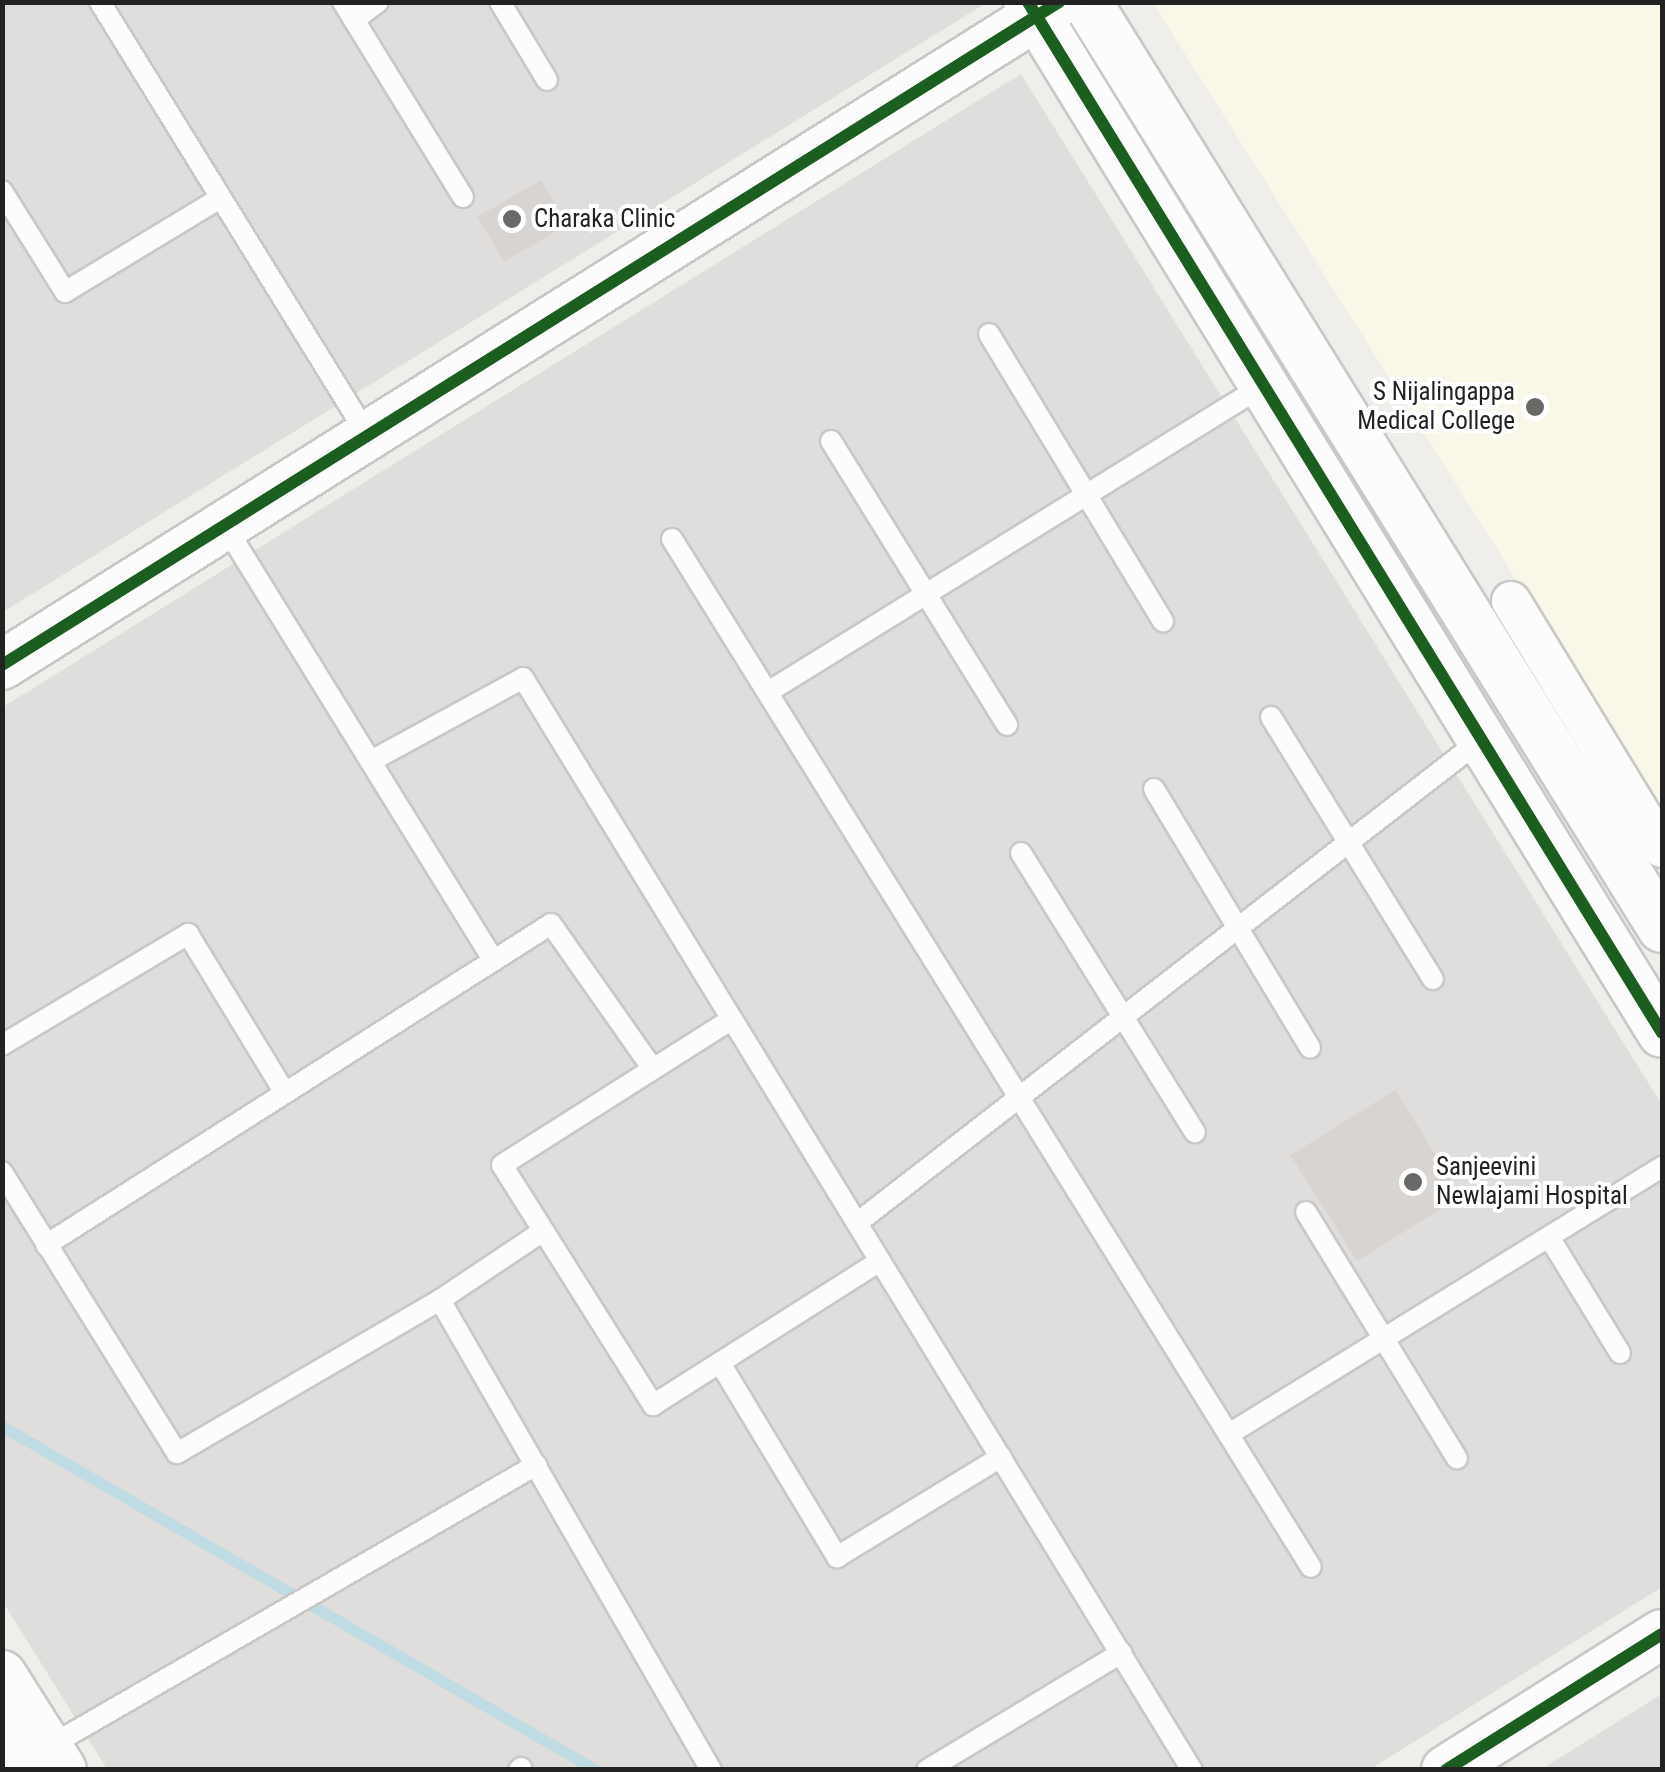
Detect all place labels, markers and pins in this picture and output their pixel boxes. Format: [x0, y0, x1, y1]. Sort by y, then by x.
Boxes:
place label: Charaka Clinic [534, 204, 675, 234]
marker: Charaka Clinic [499, 206, 525, 232]
place label: S Nijalingappa Medical College [1357, 378, 1515, 437]
marker: S Nijalingappa Medical College [1524, 396, 1546, 418]
place label: Sanjeevini Newlajami Hospital [1436, 1153, 1628, 1212]
marker: Sanjeevini Newlajami Hospital [1400, 1169, 1426, 1195]

